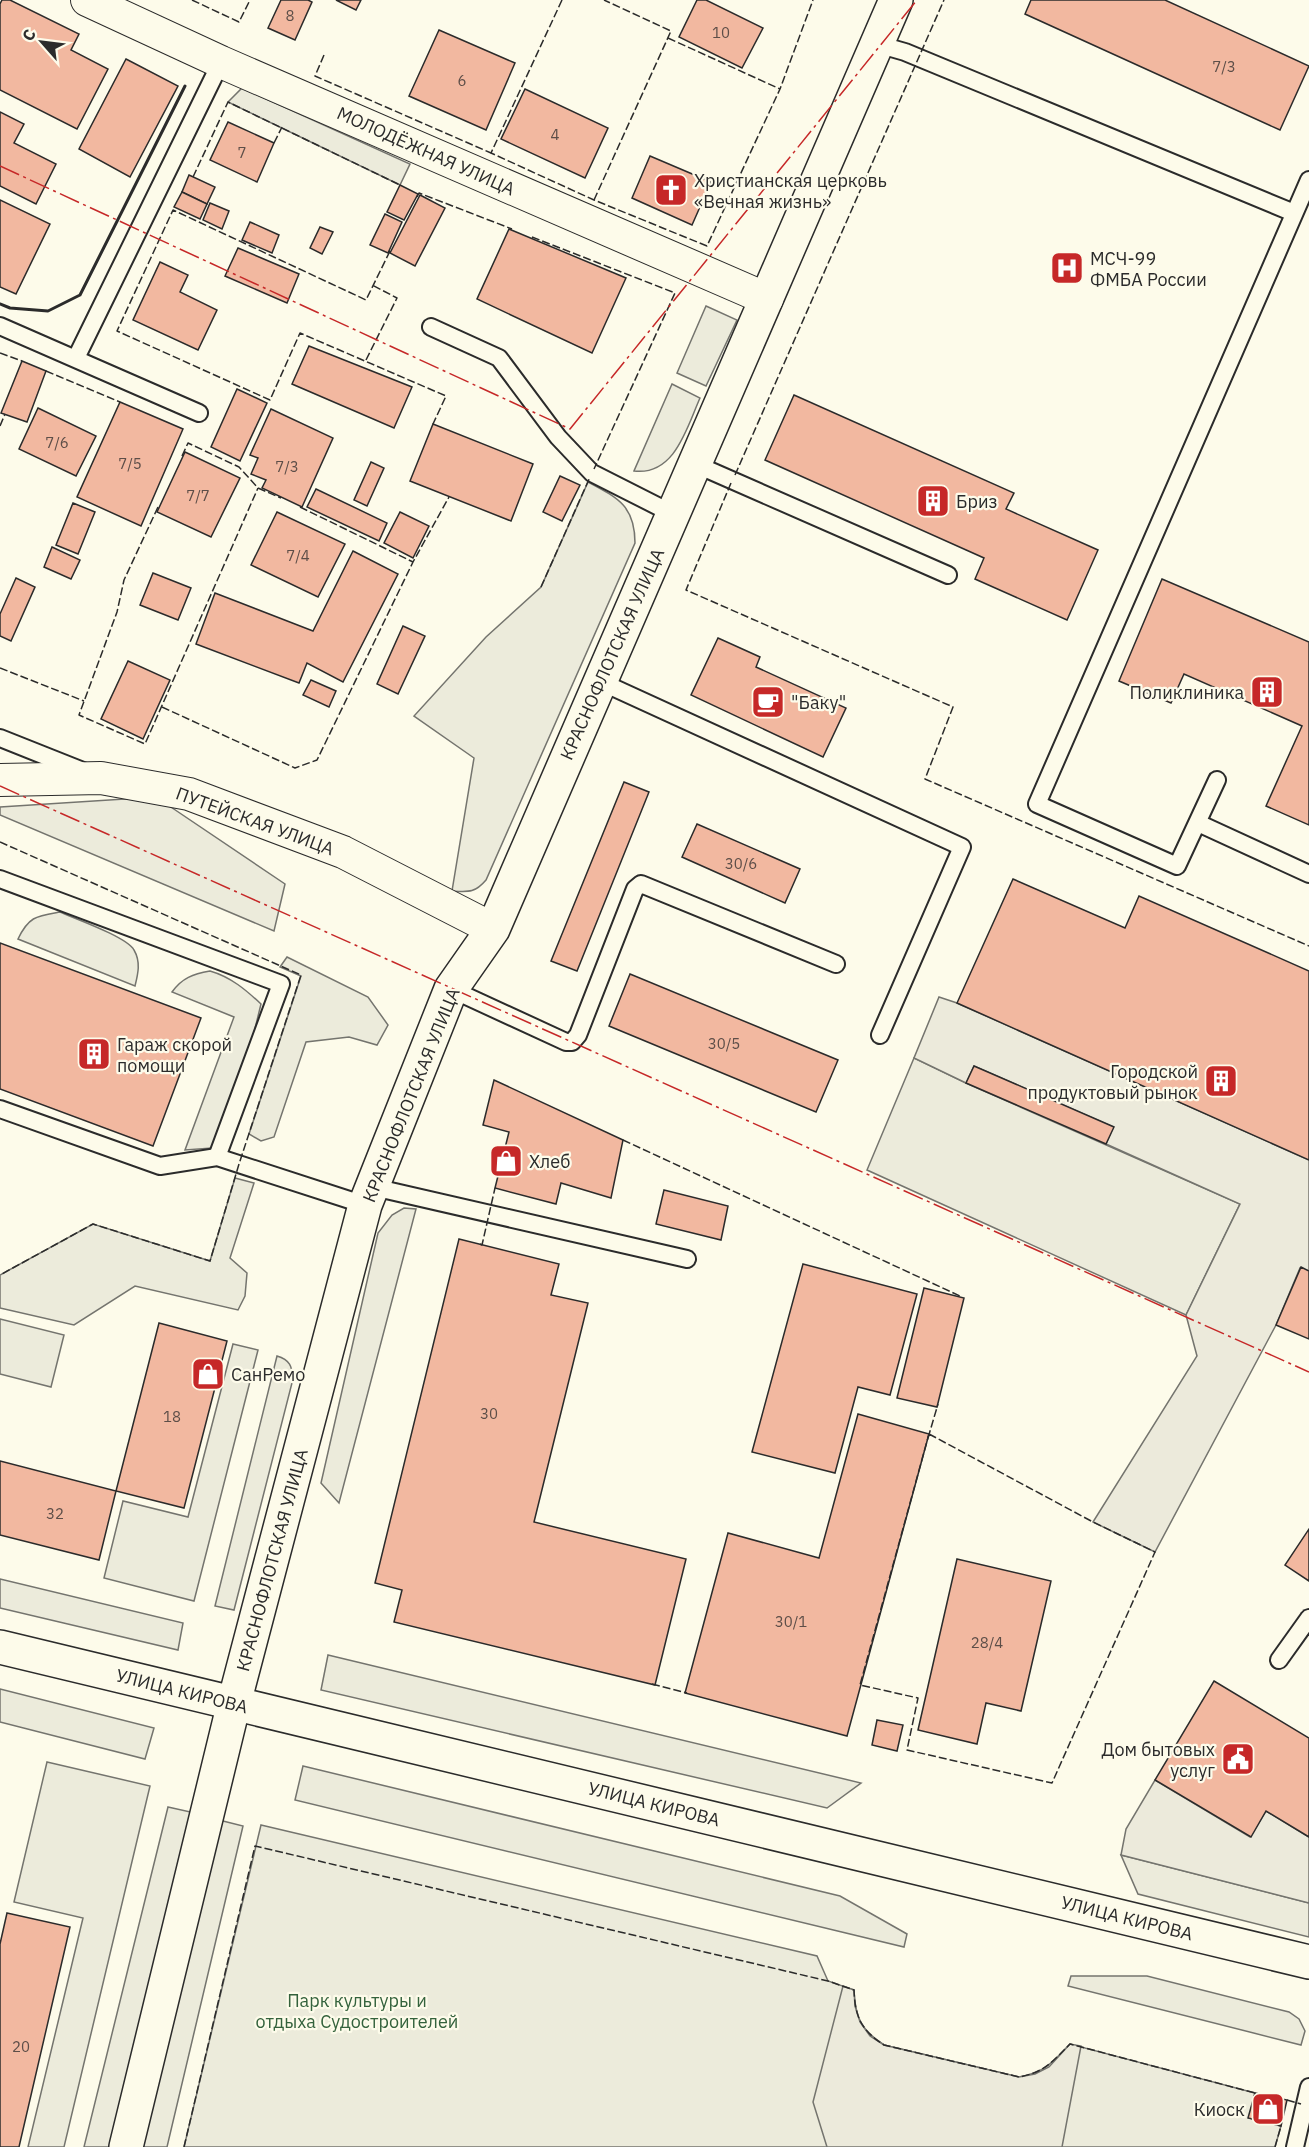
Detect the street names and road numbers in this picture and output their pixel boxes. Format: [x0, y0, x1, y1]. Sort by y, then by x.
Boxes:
street label: МОЛОДЁЖНАЯ УЛИЦА [333, 101, 519, 201]
street label: КРАСНОФЛОТСКАЯ УЛИЦА [555, 544, 669, 763]
street label: ПУТЕЙСКАЯ УЛИЦА [173, 782, 338, 860]
street label: КРАСНОФЛОТСКАЯ УЛИЦА [357, 984, 465, 1206]
street label: КРАСНОФЛОТСКАЯ УЛИЦА [231, 1446, 313, 1674]
street label: УЛИЦА КИРОВА [114, 1663, 251, 1719]
street label: УЛИЦА КИРОВА [586, 1776, 723, 1832]
street label: УЛИЦА КИРОВА [1059, 1890, 1196, 1946]

